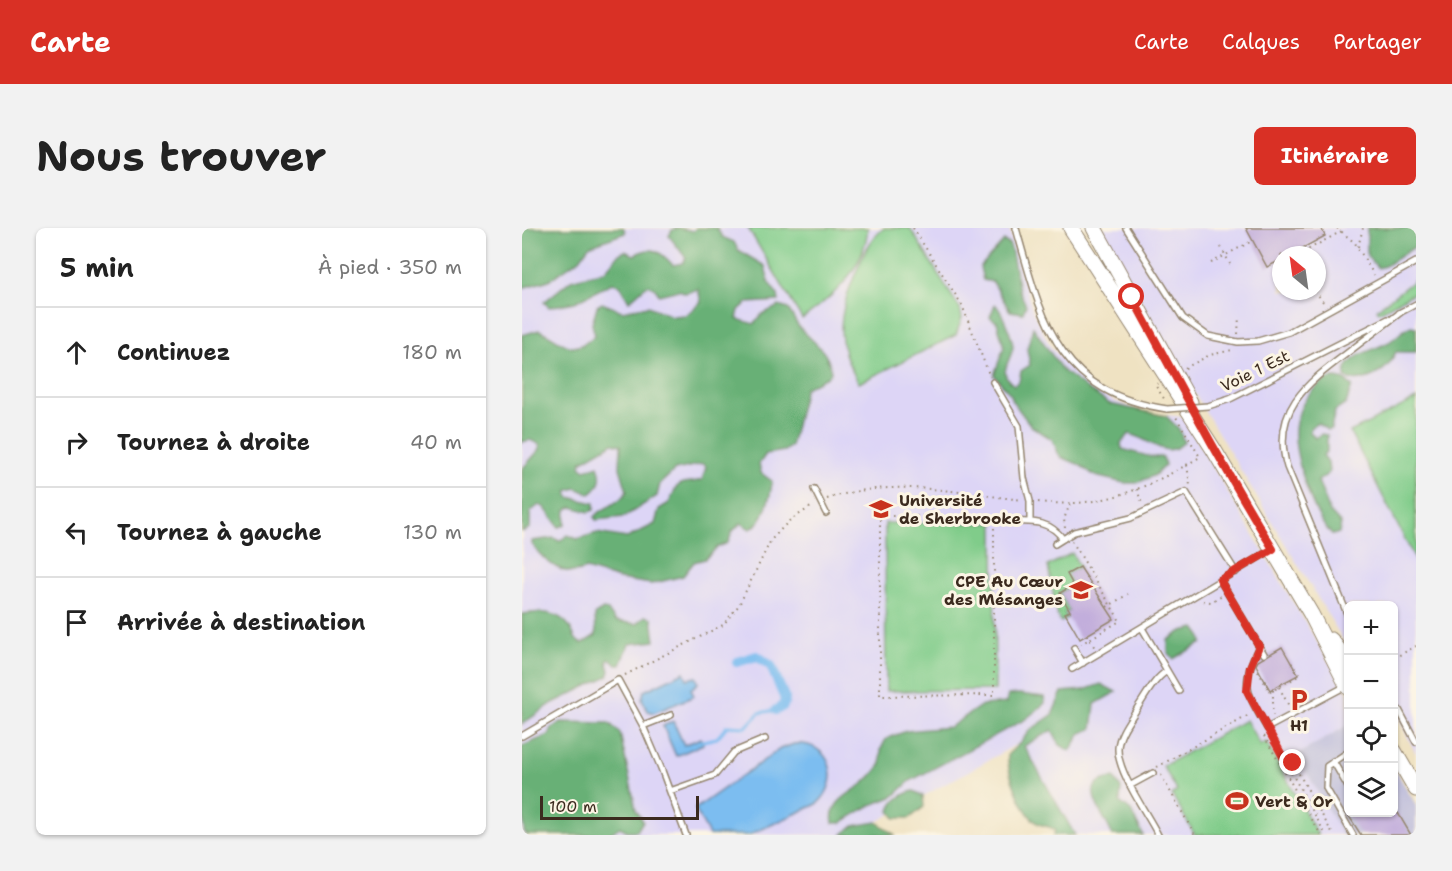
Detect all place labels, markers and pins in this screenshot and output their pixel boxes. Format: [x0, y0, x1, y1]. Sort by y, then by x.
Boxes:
place label: Université de Sherbrooke [899, 490, 1021, 529]
school or university icon: Université de Sherbrooke [868, 496, 894, 522]
place label: CPE Au Cœur des Mésanges [944, 571, 1063, 610]
school or university icon: CPE Au Cœur des Mésanges [1068, 577, 1094, 603]
parking icon: H1 [1286, 687, 1312, 713]
place label: H1 [1290, 715, 1308, 736]
sports icon: Vert & Or [1224, 788, 1250, 814]
place label: Vert & Or [1255, 791, 1334, 812]

